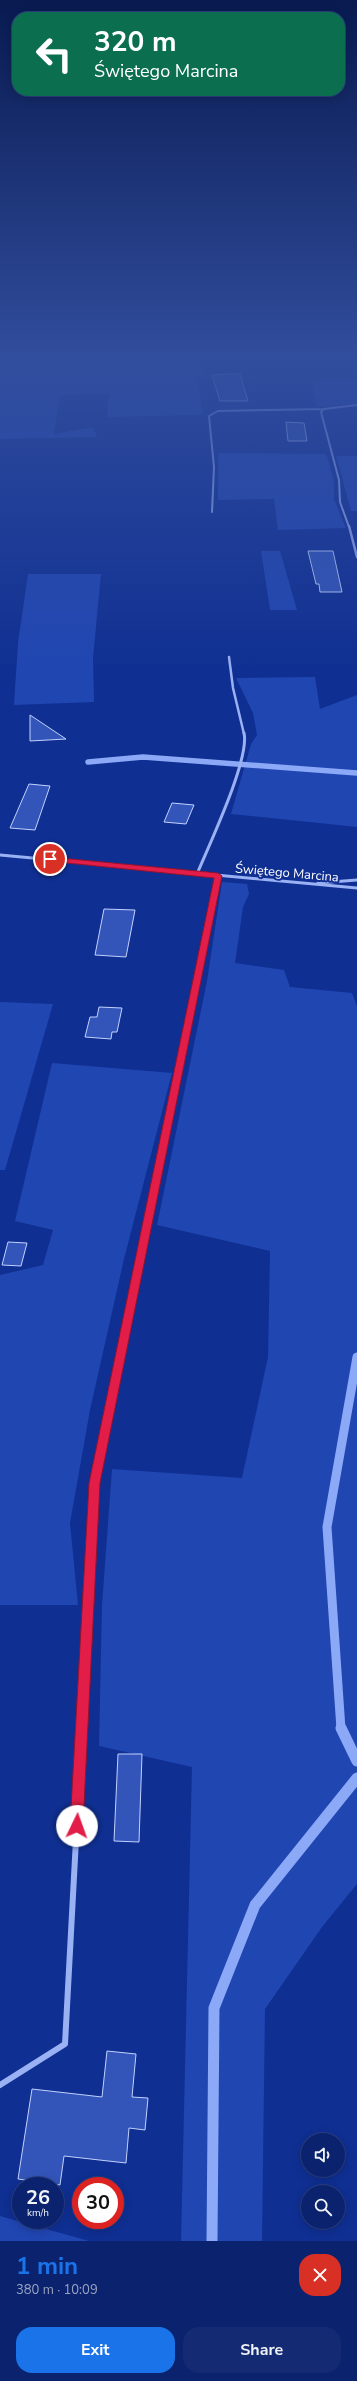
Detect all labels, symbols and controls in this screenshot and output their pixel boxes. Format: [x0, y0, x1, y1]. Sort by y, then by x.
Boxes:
text: 320 m [94, 23, 177, 61]
icon: left [28, 28, 80, 80]
text: Świętego Marcina [94, 59, 238, 83]
pin [33, 842, 67, 876]
icon: arrive [39, 848, 61, 870]
street label: Świętego Marcina [234, 858, 340, 887]
position arrow [56, 1805, 98, 1847]
map controls [301, 2133, 345, 2229]
button: sound [301, 2133, 345, 2177]
speed limit sign: 30 [72, 2177, 124, 2229]
text: 26 [26, 2184, 50, 2211]
button: search [301, 2185, 345, 2229]
text: km/h [27, 2206, 49, 2220]
text: 1 min [16, 2250, 78, 2282]
button: close [299, 2254, 341, 2296]
text: 380 m · 10:09 [16, 2281, 98, 2299]
button: Exit [16, 2327, 175, 2373]
button: Share [183, 2327, 341, 2373]

